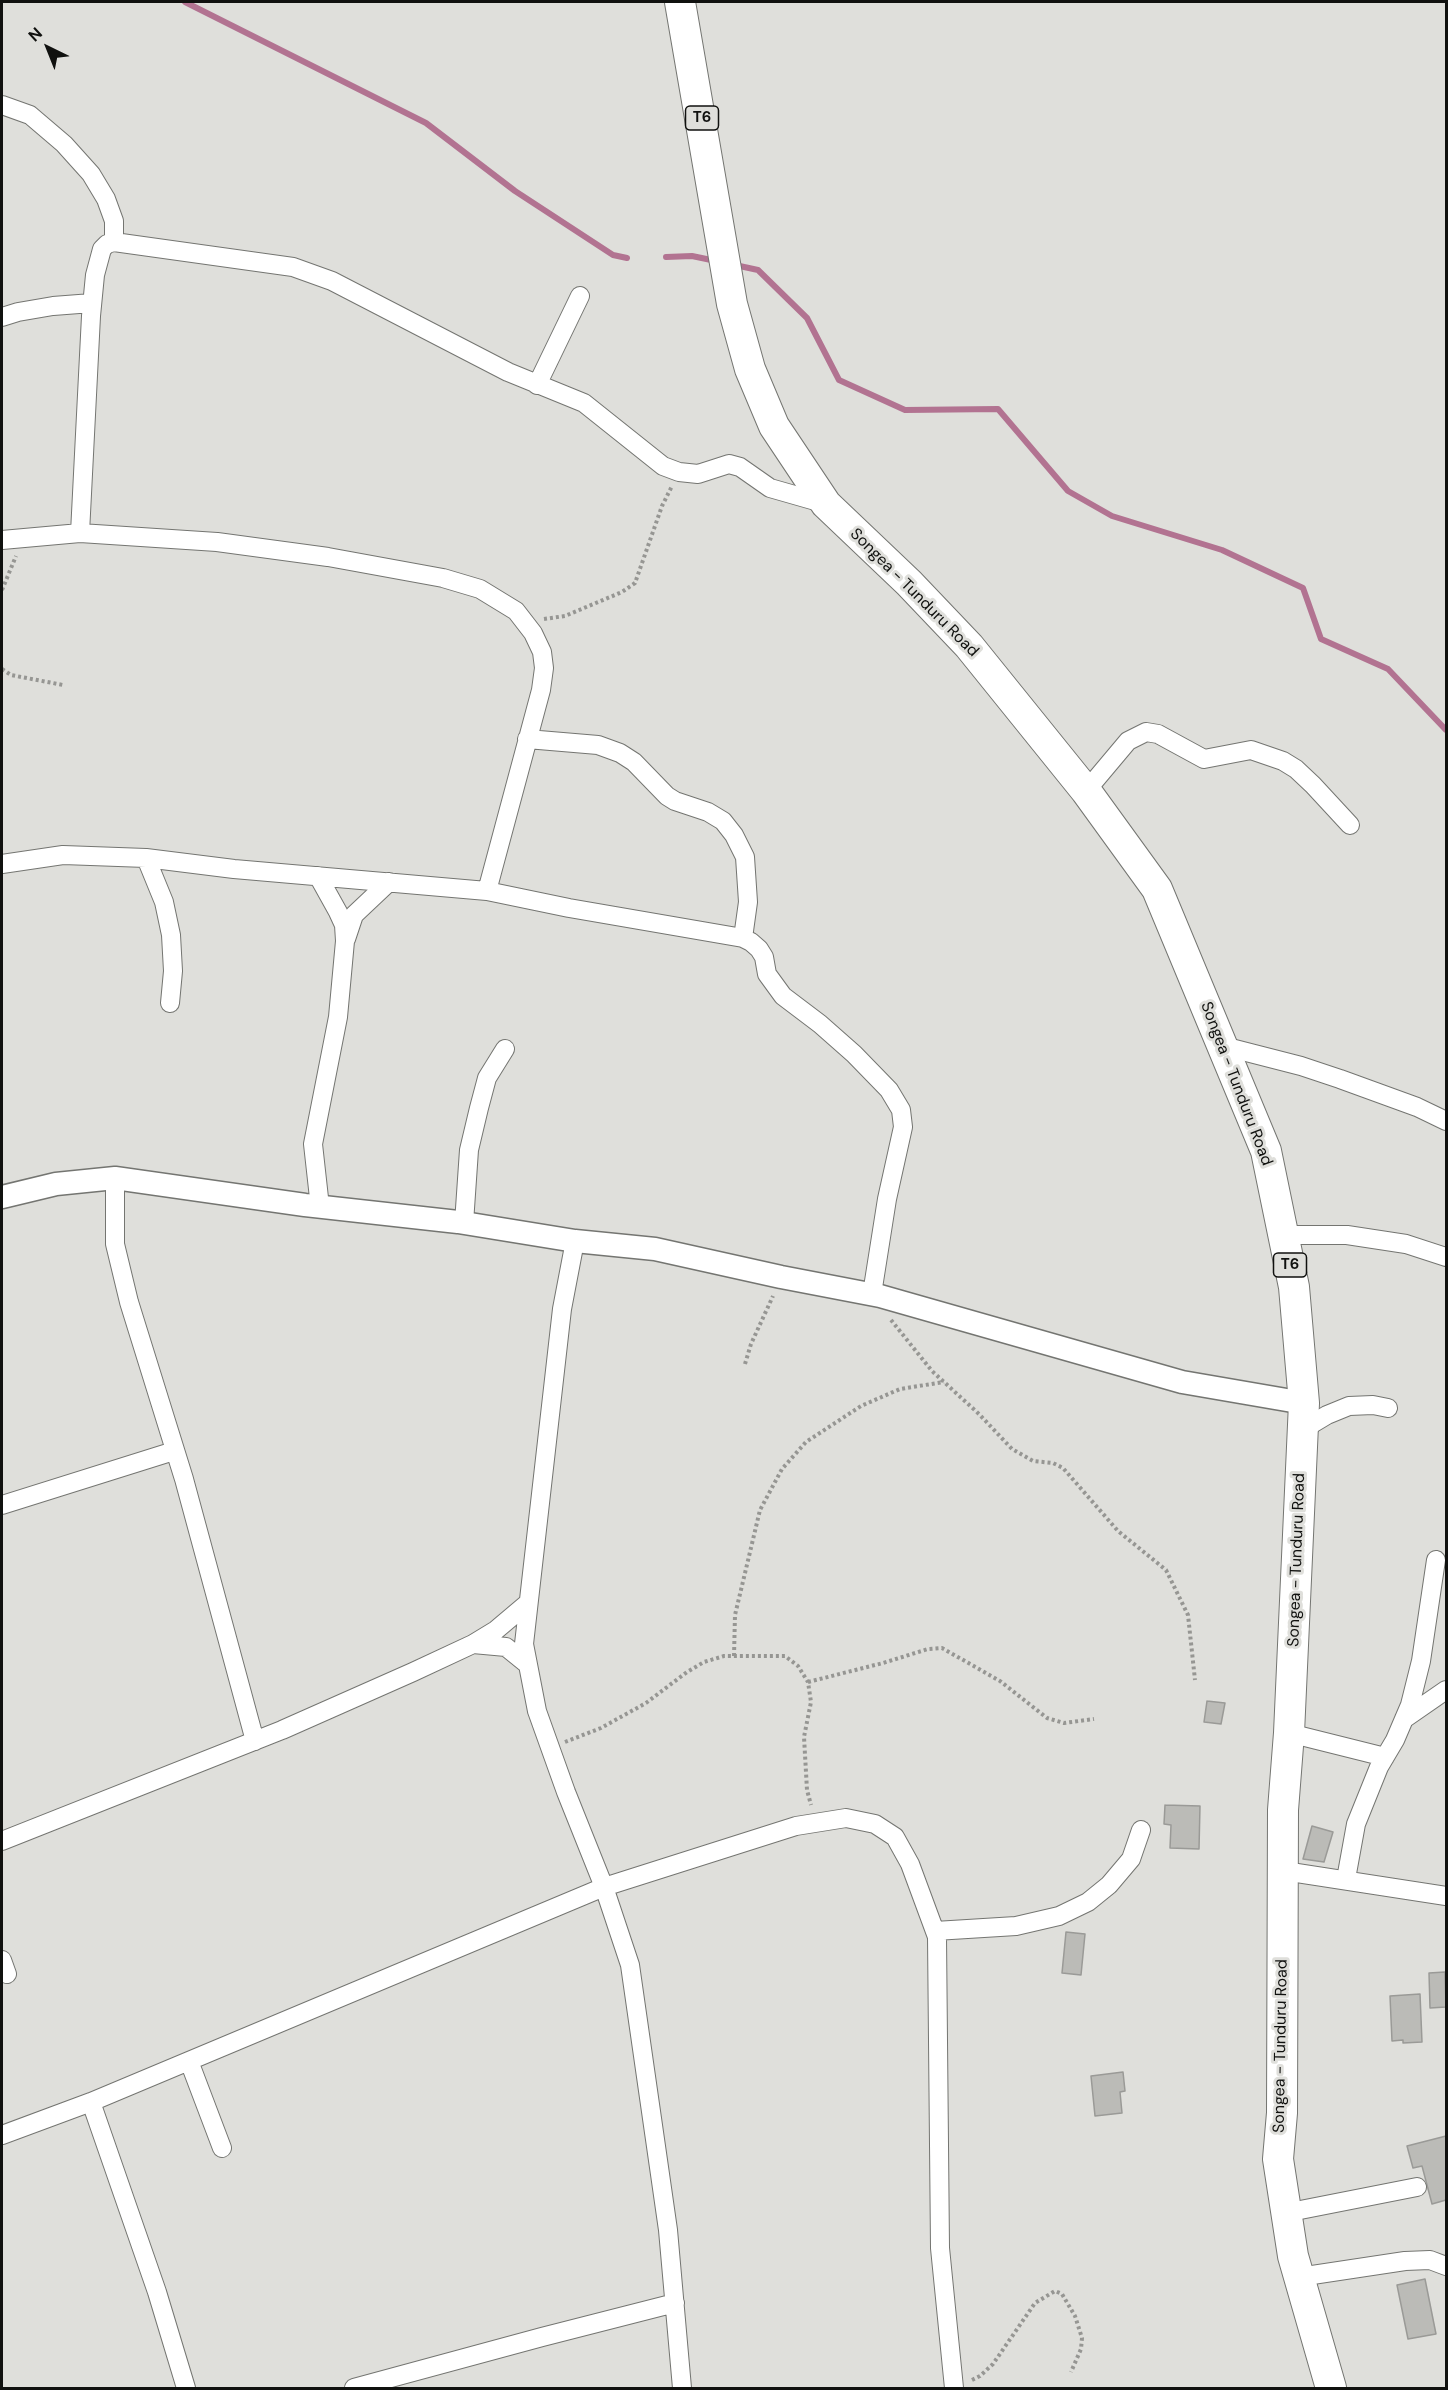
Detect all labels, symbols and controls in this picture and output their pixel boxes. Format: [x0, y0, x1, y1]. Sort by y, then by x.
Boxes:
north arrow [18, 18, 78, 78]
text: N [24, 23, 47, 46]
road number: T6 [686, 106, 718, 130]
street label: Songea - Tunduru Road [846, 525, 982, 661]
street label: Songea - Tunduru Road [1196, 999, 1276, 1169]
road number: T6 [1274, 1253, 1306, 1277]
street label: Songea - Tunduru Road [1284, 1473, 1310, 1647]
street label: Songea - Tunduru Road [1270, 1959, 1292, 2133]

